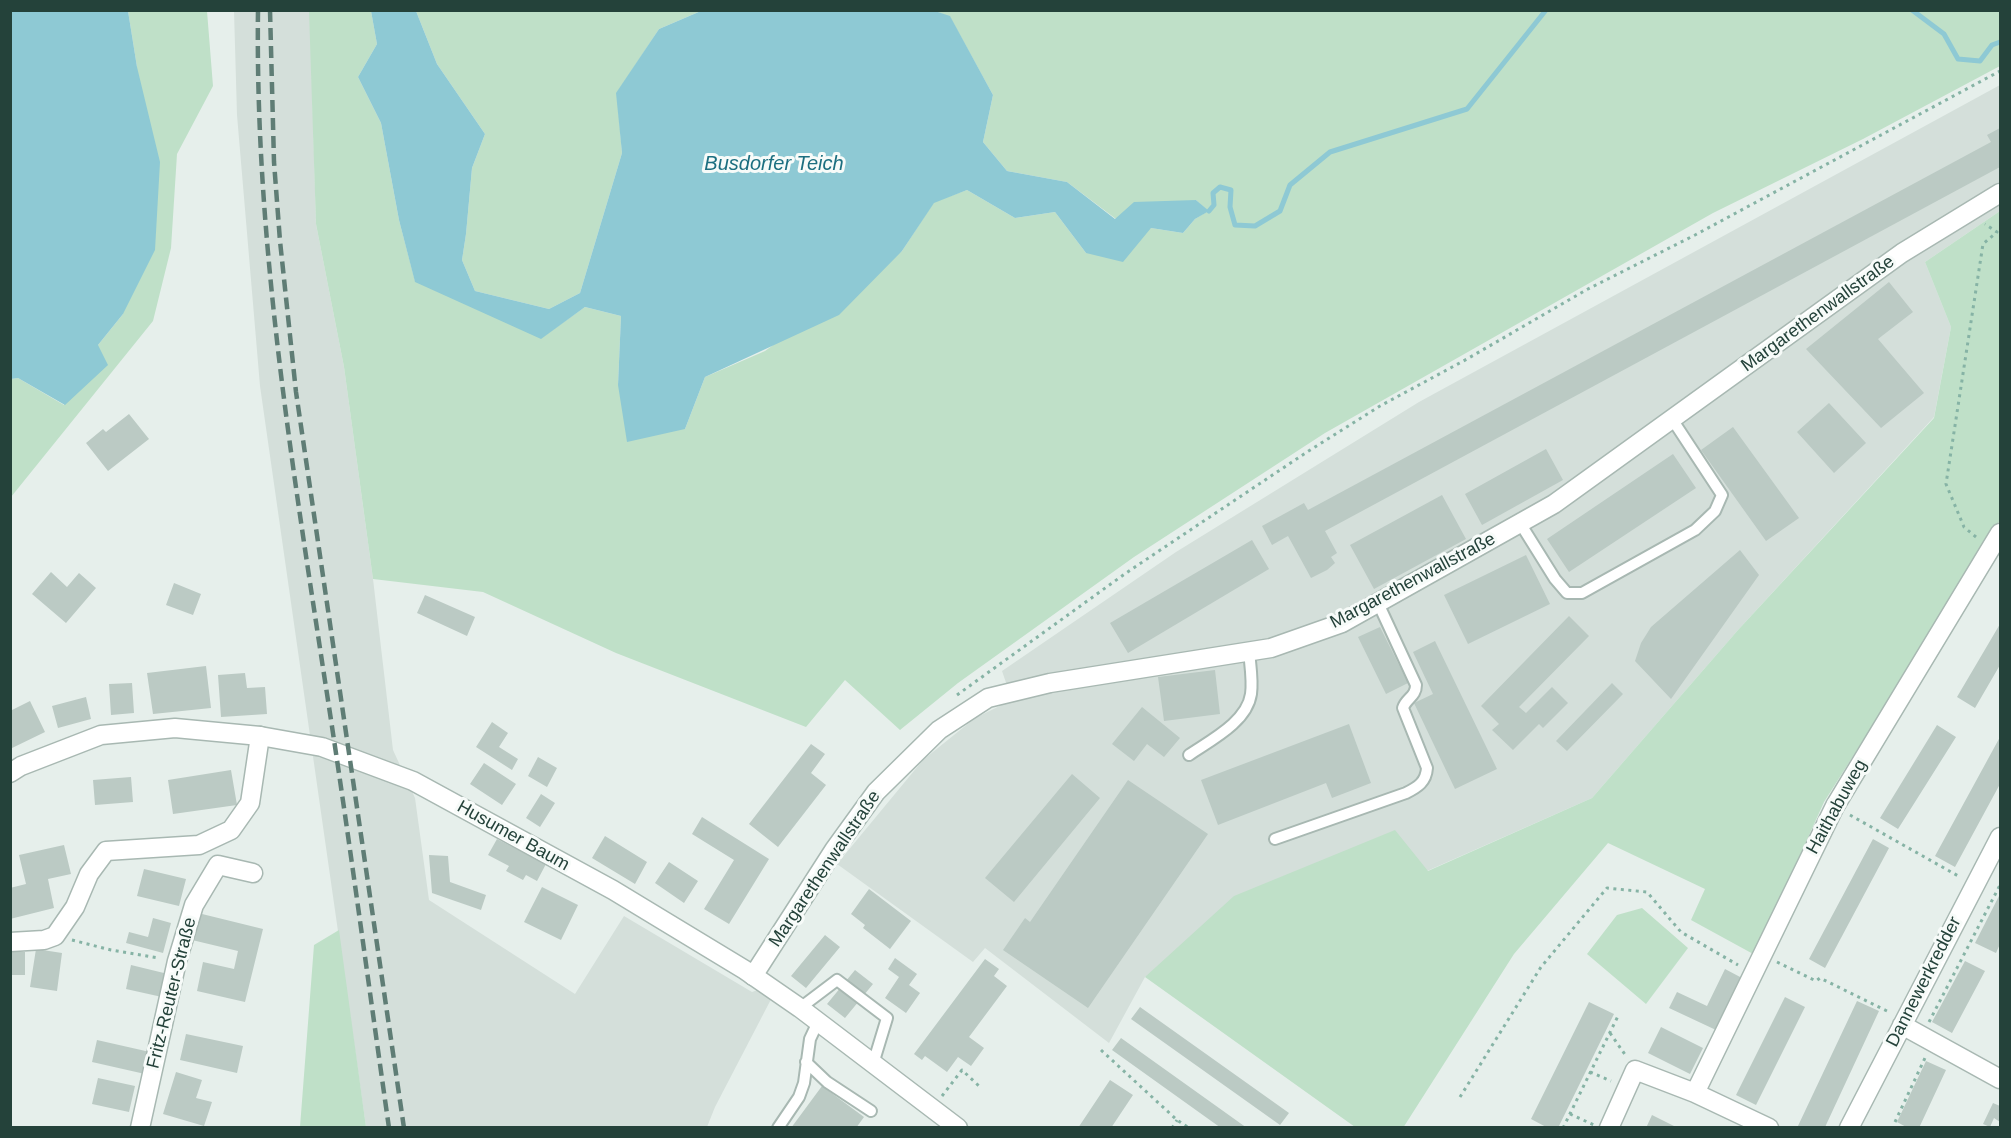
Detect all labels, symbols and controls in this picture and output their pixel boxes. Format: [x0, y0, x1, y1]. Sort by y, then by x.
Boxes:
water label: Busdorfer Teich [704, 152, 844, 176]
street label: Margarethenwallstraße [1737, 251, 1899, 377]
street label: Margarethenwallstraße [1327, 528, 1499, 634]
street label: Haithabuweg [1802, 756, 1872, 858]
street label: Margarethenwallstraße [765, 787, 885, 951]
street label: Husumer Baum [453, 796, 573, 876]
street label: Dannewerkredder [1882, 913, 1966, 1051]
street label: Fritz-Reuter-Straße [143, 915, 201, 1071]

